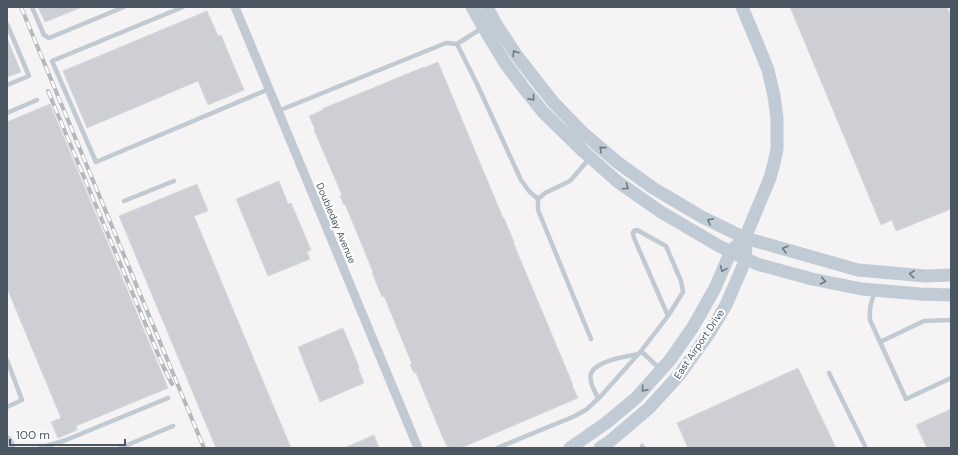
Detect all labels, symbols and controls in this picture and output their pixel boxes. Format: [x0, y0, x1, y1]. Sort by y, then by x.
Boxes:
one-way arrow [512, 50, 520, 57]
one-way arrow [527, 93, 534, 100]
one-way arrow [599, 147, 607, 154]
street label: Doubleday Avenue [313, 181, 359, 266]
one-way arrow [621, 182, 628, 189]
one-way arrow [707, 218, 714, 226]
one-way arrow [782, 245, 789, 254]
one-way arrow [720, 265, 728, 273]
one-way arrow [909, 270, 915, 279]
one-way arrow [820, 276, 826, 285]
street label: East Airport Drive [671, 306, 727, 381]
one-way arrow [641, 384, 649, 392]
scale bar [10, 421, 125, 447]
text: 100 m [16, 427, 50, 443]

